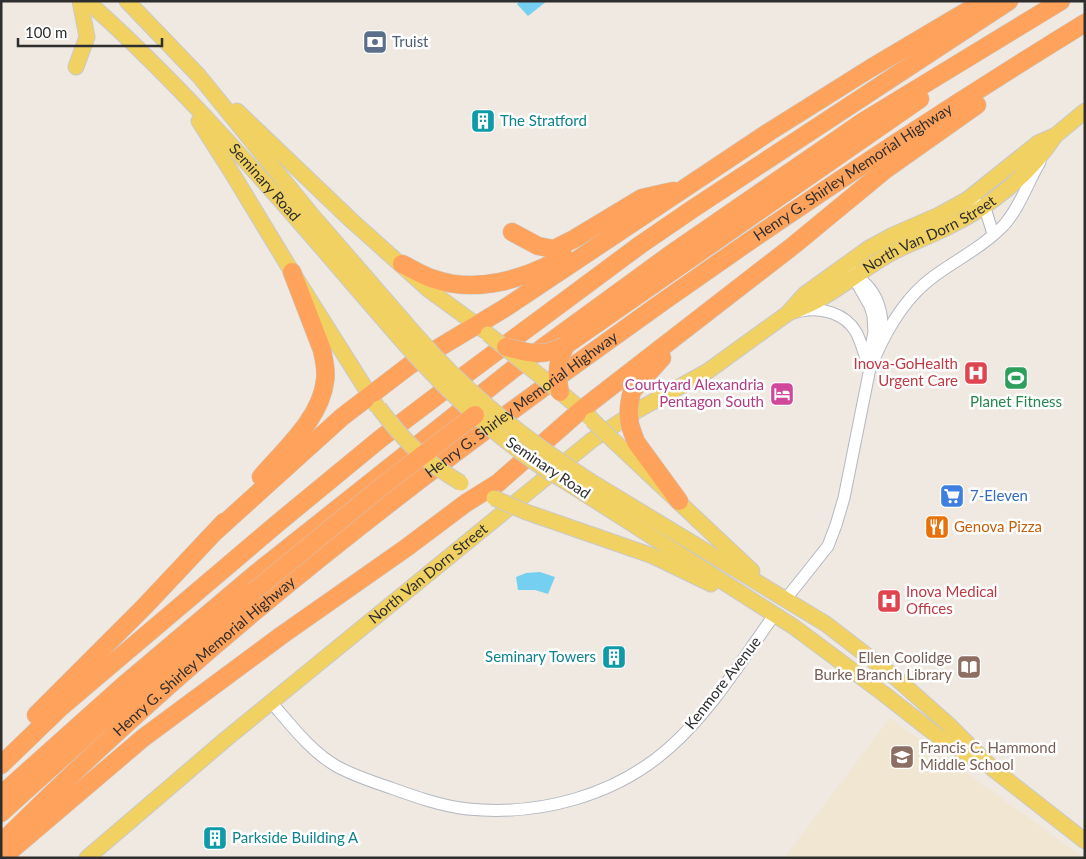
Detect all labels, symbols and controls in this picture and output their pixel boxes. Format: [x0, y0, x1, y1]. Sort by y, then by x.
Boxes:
scale bar [18, 15, 161, 47]
text: 100 m [25, 23, 67, 41]
bank icon: Truist [362, 29, 388, 55]
place label: Truist [392, 32, 429, 50]
street label: Henry G. Shirley Memorial Highway [750, 99, 955, 244]
building icon: The Stratford [470, 108, 496, 134]
place label: The Stratford [500, 111, 587, 129]
street label: Seminary Road [226, 139, 304, 224]
street label: North Van Dorn Street [859, 191, 999, 277]
street label: Henry G. Shirley Memorial Highway [421, 327, 621, 481]
place label: Inova-GoHealth Urgent Care [854, 354, 958, 389]
hospital icon: Inova-GoHealth Urgent Care [963, 360, 989, 386]
sports icon: Planet Fitness [1003, 365, 1029, 391]
place label: Courtyard Alexandria Pentagon South [625, 375, 764, 410]
hotel icon: Courtyard Alexandria Pentagon South [769, 381, 795, 407]
place label: Planet Fitness [970, 392, 1062, 410]
street label: Seminary Road [503, 432, 594, 502]
supermarket icon: 7-Eleven [939, 483, 965, 509]
place label: 7-Eleven [970, 486, 1028, 504]
restaurant icon: Genova Pizza [924, 514, 950, 540]
place label: Genova Pizza [954, 517, 1042, 535]
street label: North Van Dorn Street [364, 519, 491, 627]
street label: Henry G. Shirley Memorial Highway [109, 572, 298, 739]
place label: Inova Medical Offices [906, 582, 997, 617]
hospital icon: Inova Medical Offices [876, 588, 902, 614]
street label: Kenmore Avenue [680, 632, 764, 732]
building icon: Seminary Towers [601, 644, 627, 670]
place label: Seminary Towers [485, 647, 596, 665]
place label: Ellen Coolidge Burke Branch Library [814, 648, 952, 683]
library icon: Ellen Coolidge Burke Branch Library [956, 654, 982, 680]
place label: Francis C. Hammond Middle School [920, 738, 1056, 773]
school or university icon: Francis C. Hammond Middle School [889, 744, 915, 770]
building icon: Parkside Building A [202, 825, 228, 851]
place label: Parkside Building A [232, 828, 359, 846]

